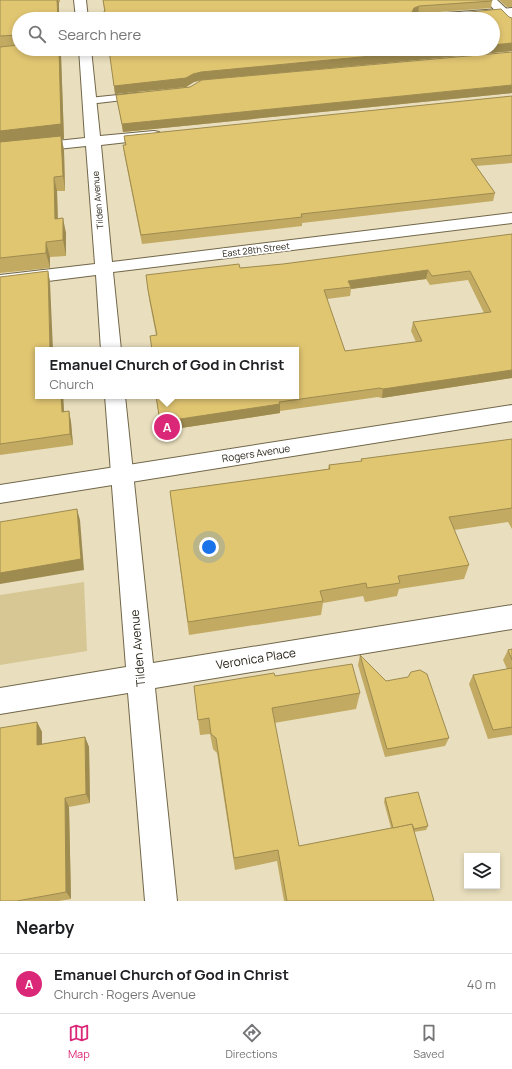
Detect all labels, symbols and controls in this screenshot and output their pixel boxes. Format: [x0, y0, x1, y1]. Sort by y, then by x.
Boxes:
search box [12, 12, 500, 56]
icon: search [26, 23, 48, 45]
text: Search here [58, 24, 141, 45]
street label: Tilden Avenue [88, 171, 107, 229]
street label: East 28th Street [222, 239, 291, 260]
popup [35, 347, 299, 399]
text: Emanuel Church of God in Christ [50, 354, 284, 375]
text: Church [50, 375, 94, 393]
pin: A [154, 412, 180, 442]
street label: Rogers Avenue [221, 441, 291, 465]
your location [199, 537, 219, 557]
street label: Tilden Avenue [126, 609, 149, 687]
street label: Veronica Place [215, 644, 297, 673]
map controls [464, 853, 500, 889]
button: layers [464, 853, 500, 889]
text: Nearby [16, 916, 74, 939]
text: Emanuel Church of God in Christ [54, 964, 289, 985]
text: A [25, 975, 33, 993]
text: 40 m [467, 975, 496, 993]
text: Church · Rogers Avenue [54, 985, 196, 1003]
tab: Map [68, 1022, 90, 1061]
tab: Directions [225, 1022, 278, 1061]
tab: Saved [413, 1022, 444, 1061]

